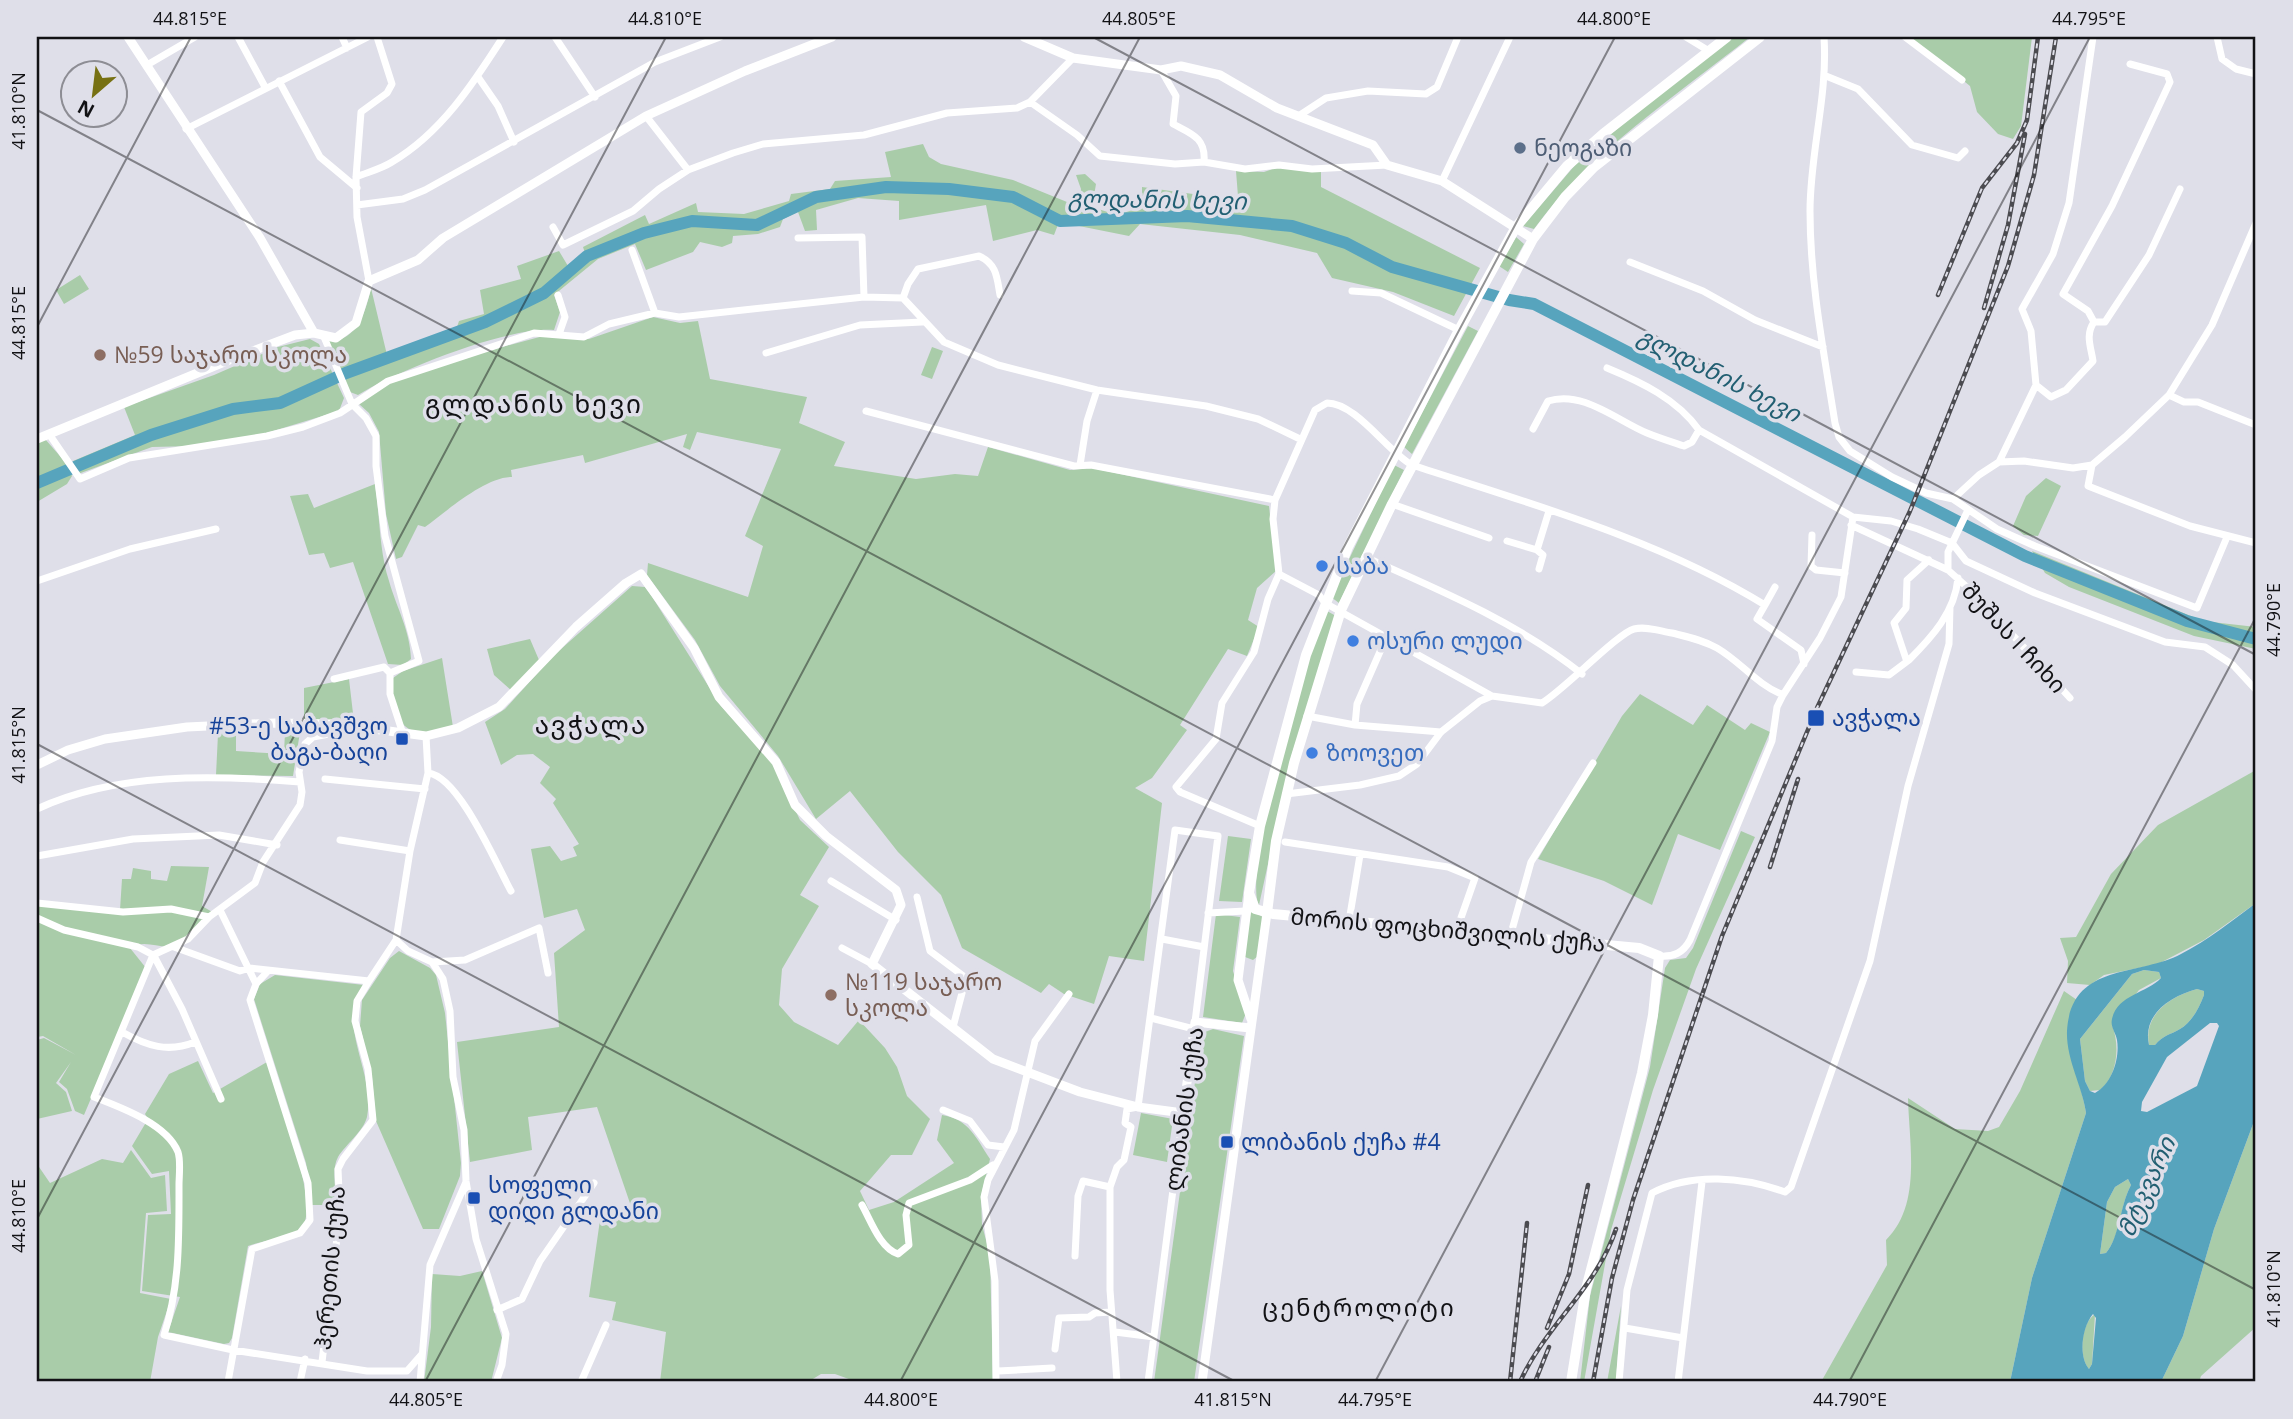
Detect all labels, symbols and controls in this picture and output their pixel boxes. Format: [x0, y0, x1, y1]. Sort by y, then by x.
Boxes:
text: 44.815°E [153, 6, 227, 30]
text: 44.810°E [628, 6, 702, 30]
text: 44.805°E [1102, 6, 1176, 30]
text: 44.800°E [1577, 6, 1651, 30]
text: 44.795°E [2052, 6, 2126, 30]
north arrow [60, 60, 130, 130]
text: 41.810°N [6, 72, 30, 150]
text: N [73, 94, 99, 124]
place label: ნეოგაზი [1534, 131, 1632, 163]
marker: ნეოგაზი [1512, 140, 1528, 156]
water label: გლდანის ხევი [1067, 180, 1248, 217]
text: 44.815°E [6, 286, 30, 360]
water label: გლდანის ხევი [1632, 318, 1808, 430]
place label: №59 საჯარო სკოლა [114, 338, 347, 370]
marker: №59 საჯარო სკოლა [92, 347, 108, 363]
district label: გლდანის ხევი [425, 385, 643, 421]
place label: საბა [1336, 549, 1389, 581]
marker: საბა [1314, 558, 1330, 574]
street label: შუშას I ჩიხი [1955, 575, 2074, 700]
text: 44.790°E [2261, 583, 2285, 657]
place label: ოსური ლუდი [1367, 624, 1523, 656]
marker: ოსური ლუდი [1345, 633, 1361, 649]
place label: ავჭალა [1832, 701, 1921, 733]
text: 41.815°N [6, 706, 30, 784]
district label: ავჭალა [535, 706, 647, 742]
marker: ავჭალა [1806, 708, 1826, 728]
place label: #53-ე საბავშვო ბაგა-ბაღი [209, 709, 388, 767]
marker: #53-ე საბავშვო ბაგა-ბაღი [394, 731, 410, 747]
place label: ზოოვეთ [1326, 736, 1424, 768]
marker: ზოოვეთ [1304, 745, 1320, 761]
street label: მორის ფოცხიშვილის ქუჩა [1289, 899, 1607, 959]
place label: №119 საჯარო სკოლა [845, 965, 1002, 1023]
marker: №119 საჯარო სკოლა [823, 987, 839, 1003]
street label: ლიბანის ქუჩა [1156, 1025, 1210, 1193]
place label: ლიბანის ქუჩა #4 [1241, 1125, 1441, 1157]
water label: მტკვარი [2109, 1130, 2183, 1242]
marker: ლიბანის ქუჩა #4 [1219, 1134, 1235, 1150]
place label: სოფელი დიდი გლდანი [488, 1168, 659, 1226]
text: 44.810°E [6, 1179, 30, 1253]
street label: ჰერეთის ქუჩა [306, 1184, 352, 1351]
marker: სოფელი დიდი გლდანი [466, 1190, 482, 1206]
text: 41.810°N [2261, 1250, 2285, 1328]
district label: ცენტროლიტი [1262, 1290, 1456, 1323]
text: 44.805°E [389, 1387, 463, 1411]
text: 44.800°E [864, 1387, 938, 1411]
text: 41.815°N [1194, 1387, 1272, 1411]
text: 44.795°E [1338, 1387, 1412, 1411]
text: 44.790°E [1813, 1387, 1887, 1411]

